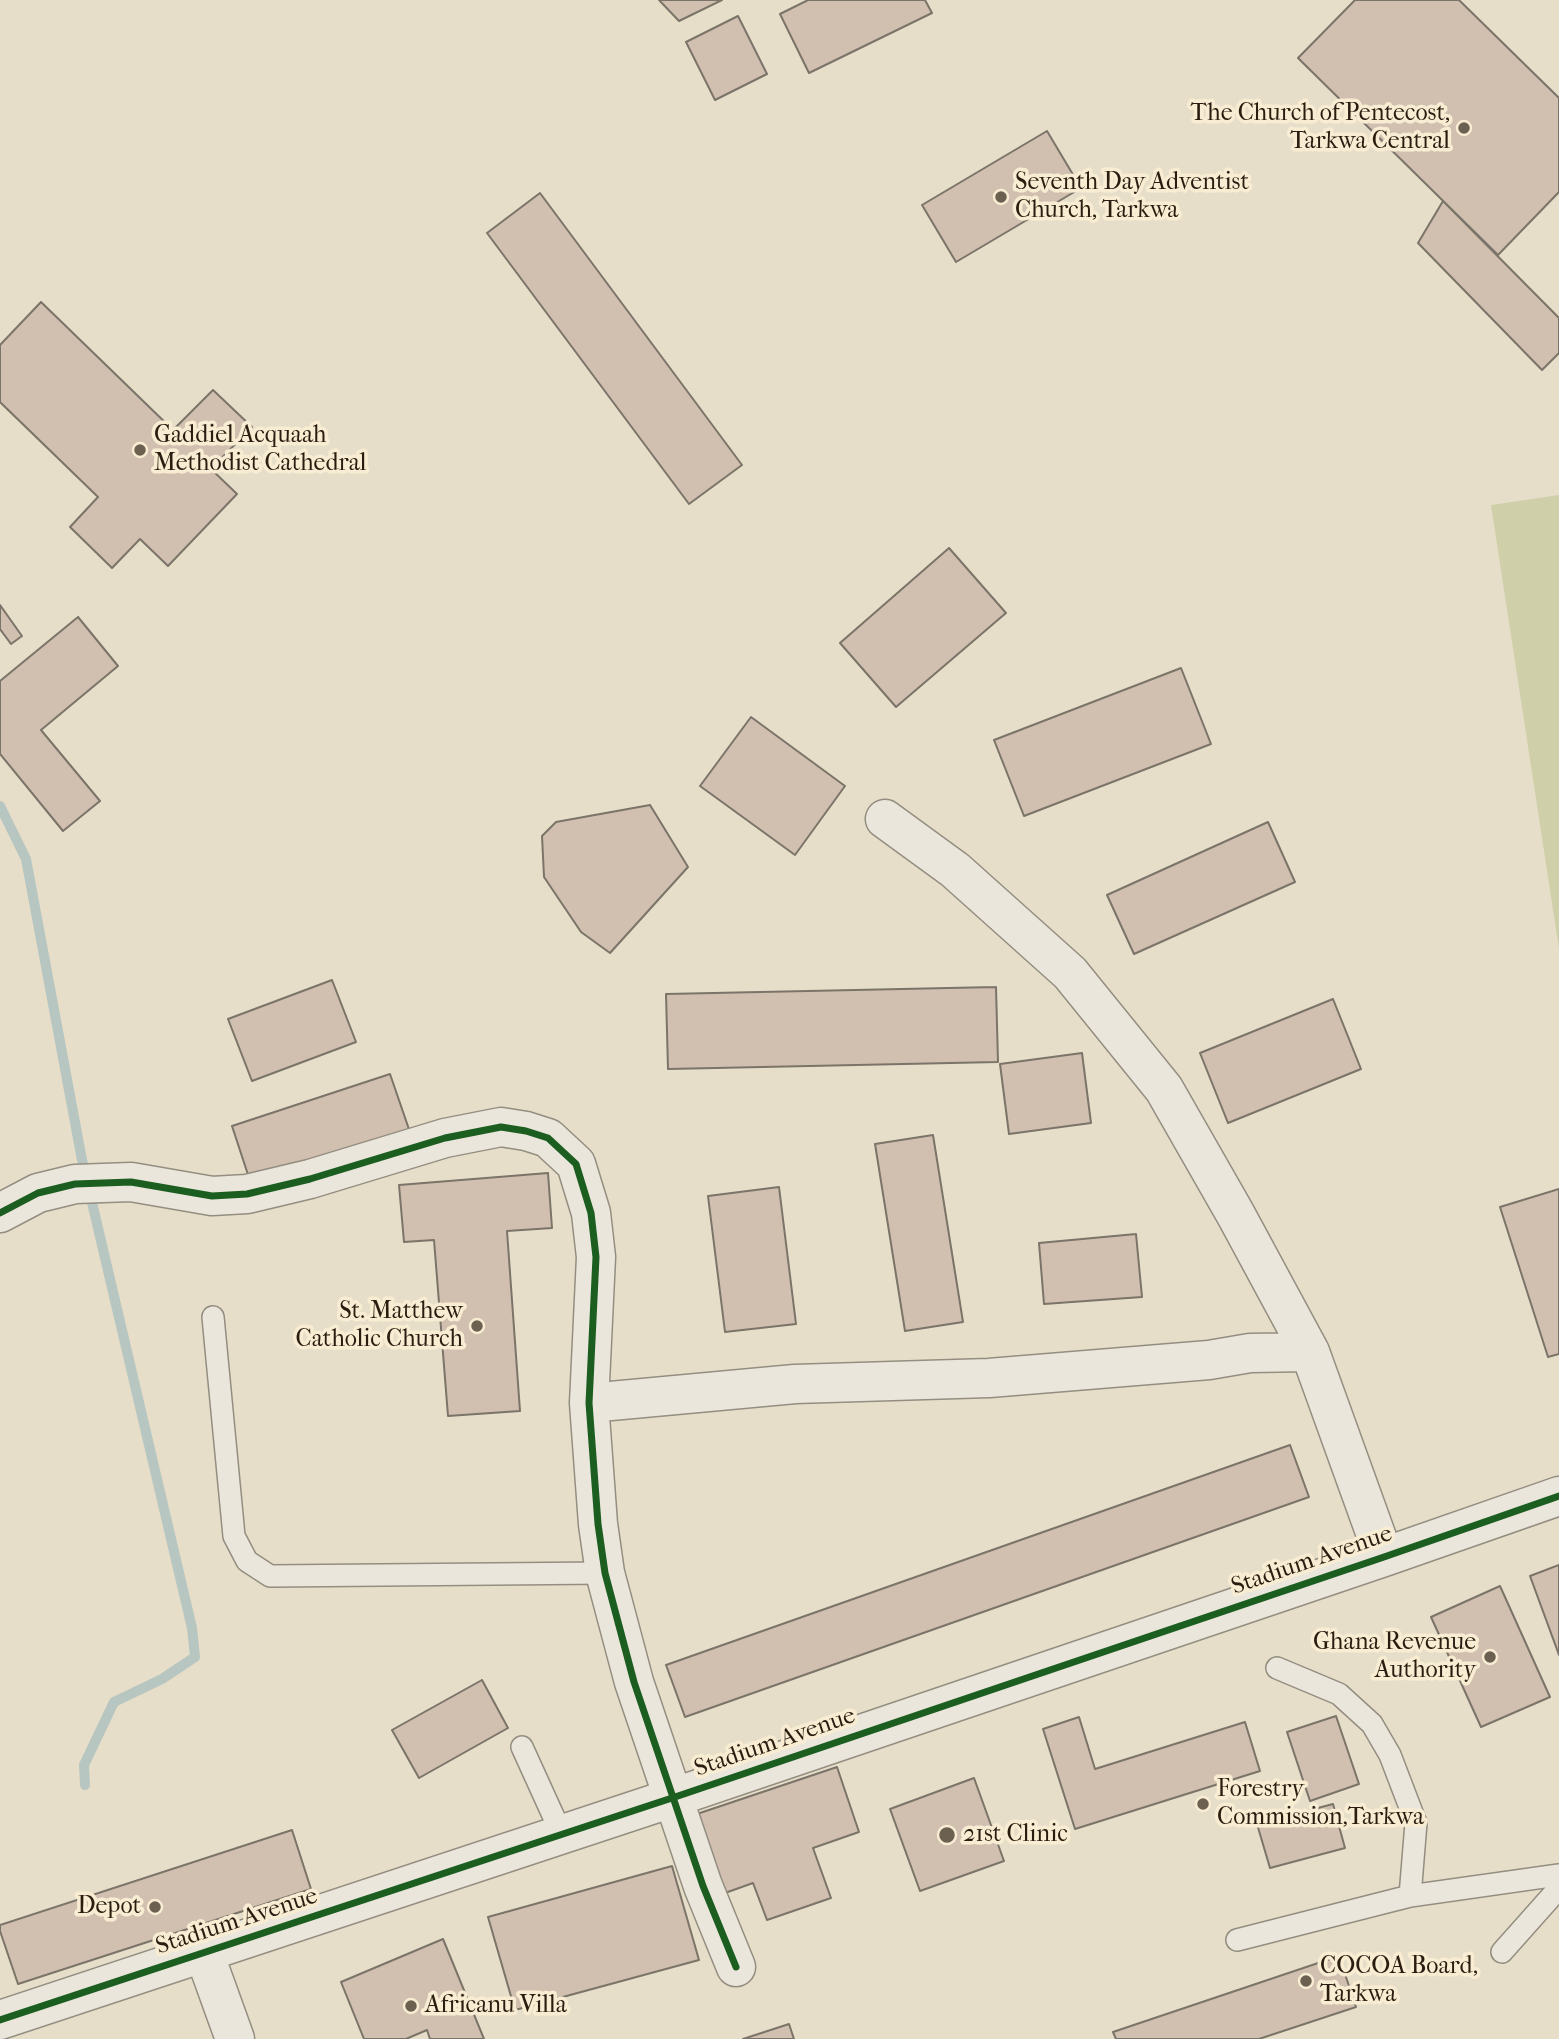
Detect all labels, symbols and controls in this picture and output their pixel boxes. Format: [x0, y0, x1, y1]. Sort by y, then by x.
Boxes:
place label: The Church of Pentecost, Tarkwa Central [1191, 100, 1450, 156]
marker: The Church of Pentecost, Tarkwa Central [1456, 120, 1472, 136]
place label: Seventh Day Adventist Church, Tarkwa [1015, 169, 1249, 225]
marker: Seventh Day Adventist Church, Tarkwa [993, 189, 1009, 205]
place label: Gaddiel Acquaah Methodist Cathedral [154, 422, 366, 478]
marker: Gaddiel Acquaah Methodist Cathedral [132, 442, 148, 458]
place label: St. Matthew Catholic Church [296, 1298, 463, 1354]
marker: St. Matthew Catholic Church [469, 1318, 485, 1334]
street label: Stadium Avenue [1228, 1520, 1396, 1602]
place label: Ghana Revenue Authority [1313, 1629, 1476, 1685]
marker: Ghana Revenue Authority [1482, 1649, 1498, 1665]
street label: Stadium Avenue [691, 1702, 859, 1784]
place label: Forestry Commission,Tarkwa [1217, 1776, 1424, 1832]
marker: Forestry Commission,Tarkwa [1195, 1796, 1211, 1812]
place label: 21st Clinic [963, 1821, 1068, 1849]
marker: 21st Clinic [937, 1825, 957, 1845]
street label: Stadium Avenue [153, 1882, 321, 1962]
place label: Depot [77, 1893, 141, 1921]
marker: Depot [147, 1899, 163, 1915]
place label: COCOA Board, Tarkwa [1320, 1953, 1478, 2009]
marker: COCOA Board, Tarkwa [1298, 1973, 1314, 1989]
place label: Africanu Villa [425, 1992, 567, 2020]
marker: Africanu Villa [403, 1998, 419, 2014]

